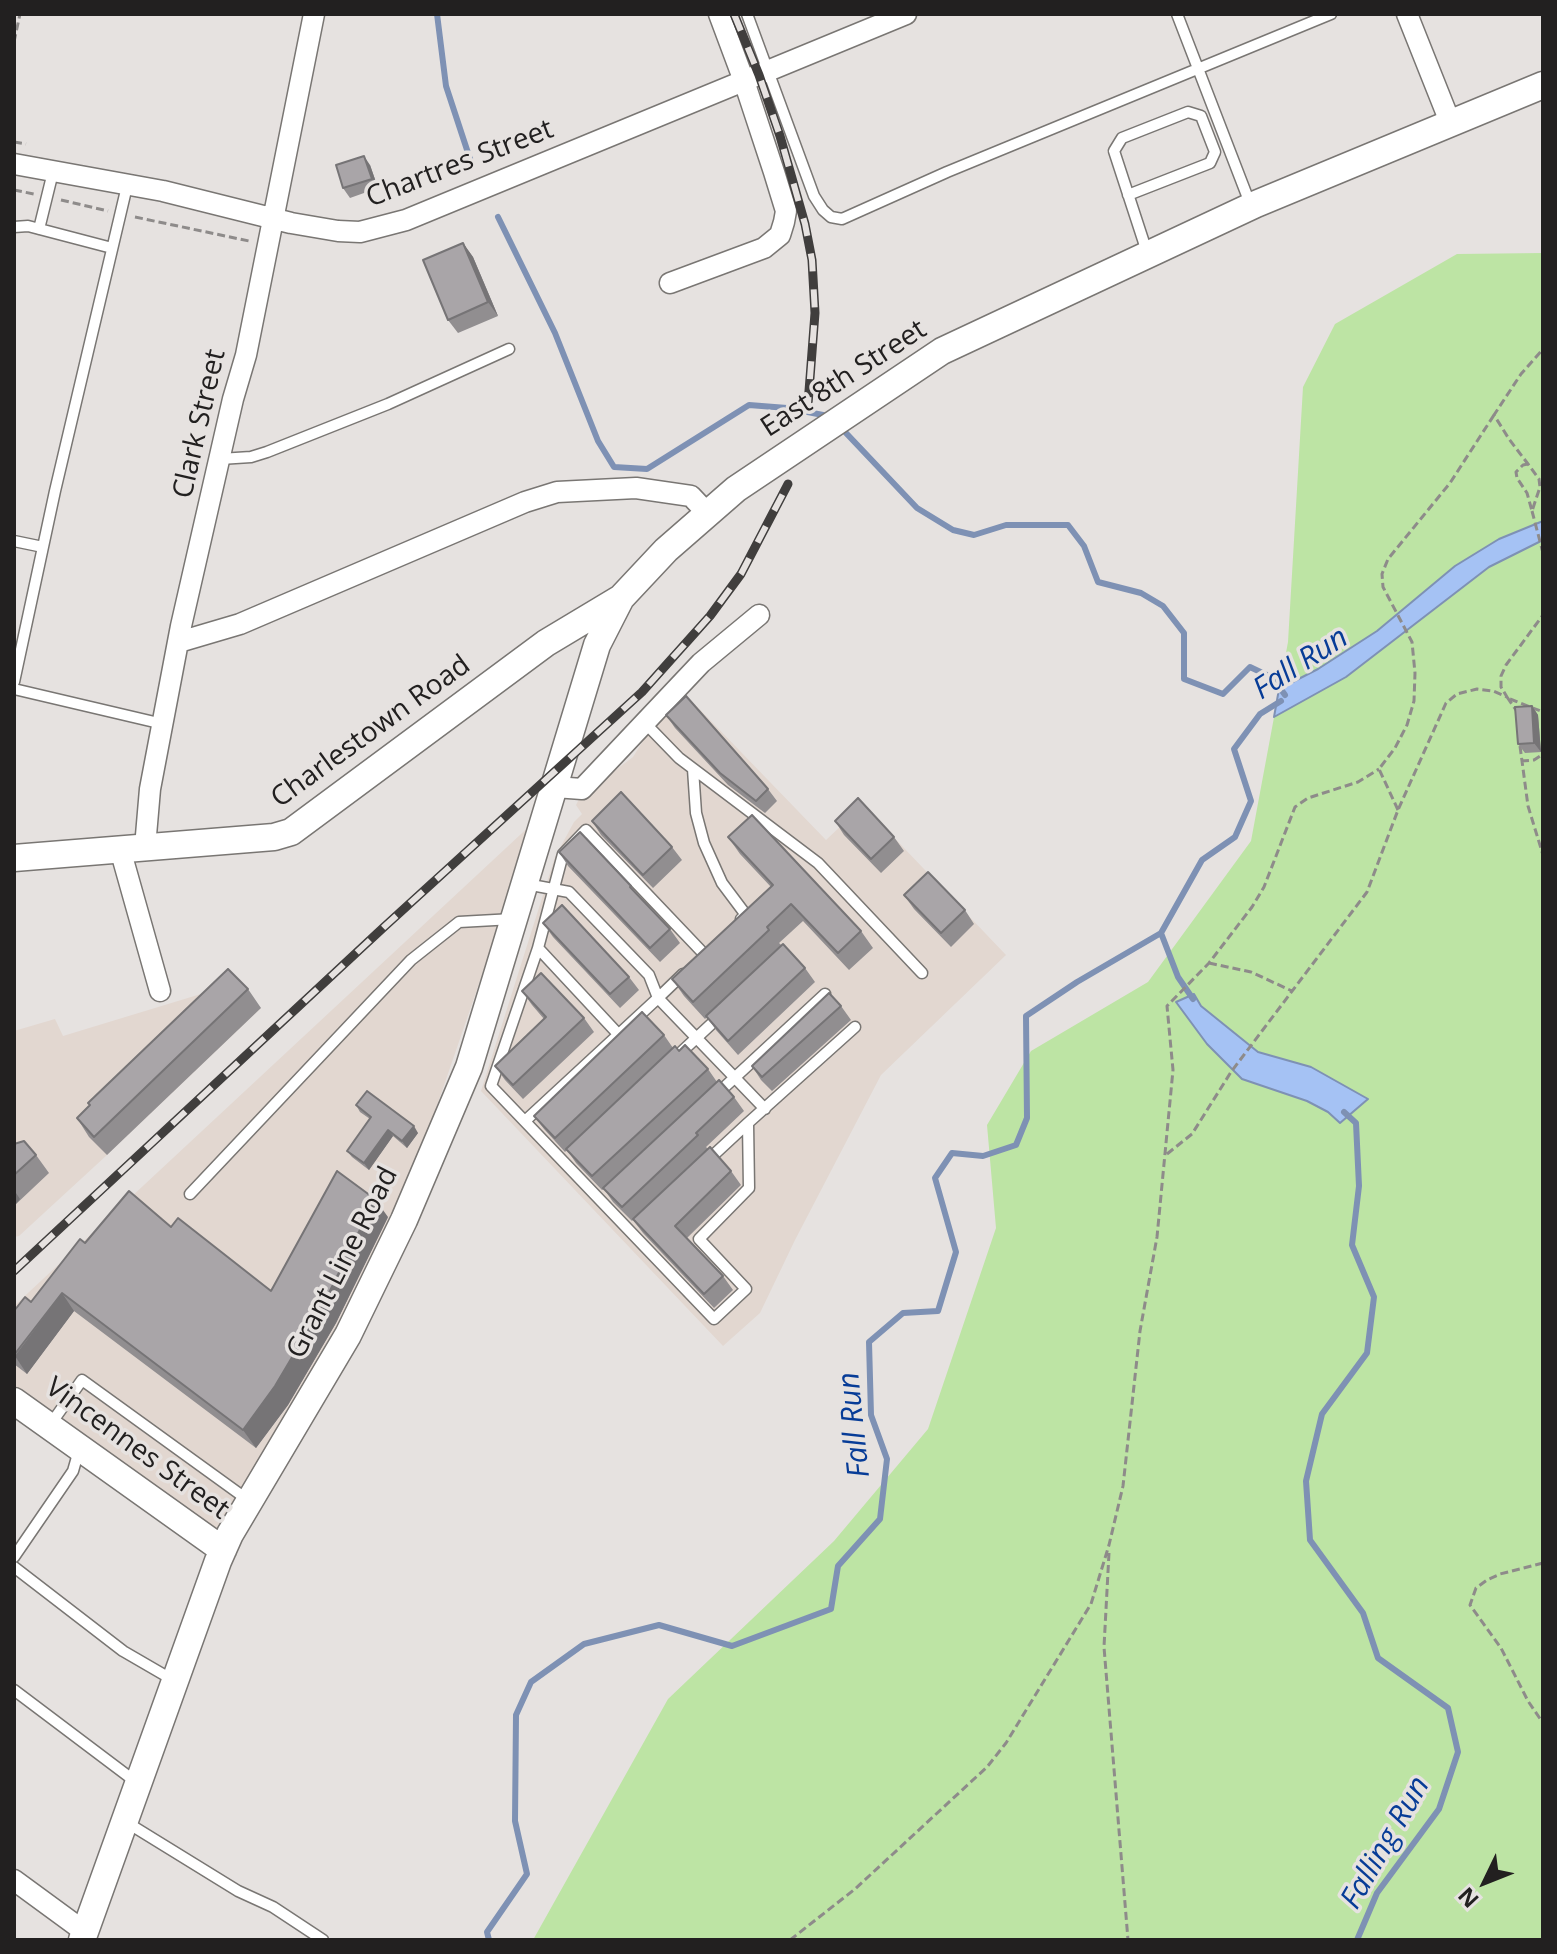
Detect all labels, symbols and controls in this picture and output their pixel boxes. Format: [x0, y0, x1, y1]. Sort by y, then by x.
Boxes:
street label: Chartres Street [362, 113, 558, 215]
street label: East 8th Street [755, 313, 933, 445]
street label: Clark Street [167, 346, 233, 502]
water label: Fall Run [1247, 620, 1355, 708]
street label: Charlestown Road [265, 649, 477, 815]
street label: Grant Line Road [280, 1162, 406, 1364]
water label: Fall Run [832, 1370, 878, 1480]
street label: Vincennes Street [39, 1371, 235, 1527]
water label: Falling Run [1334, 1771, 1438, 1915]
north arrow [1445, 1842, 1525, 1922]
text: N [1450, 1882, 1485, 1915]

